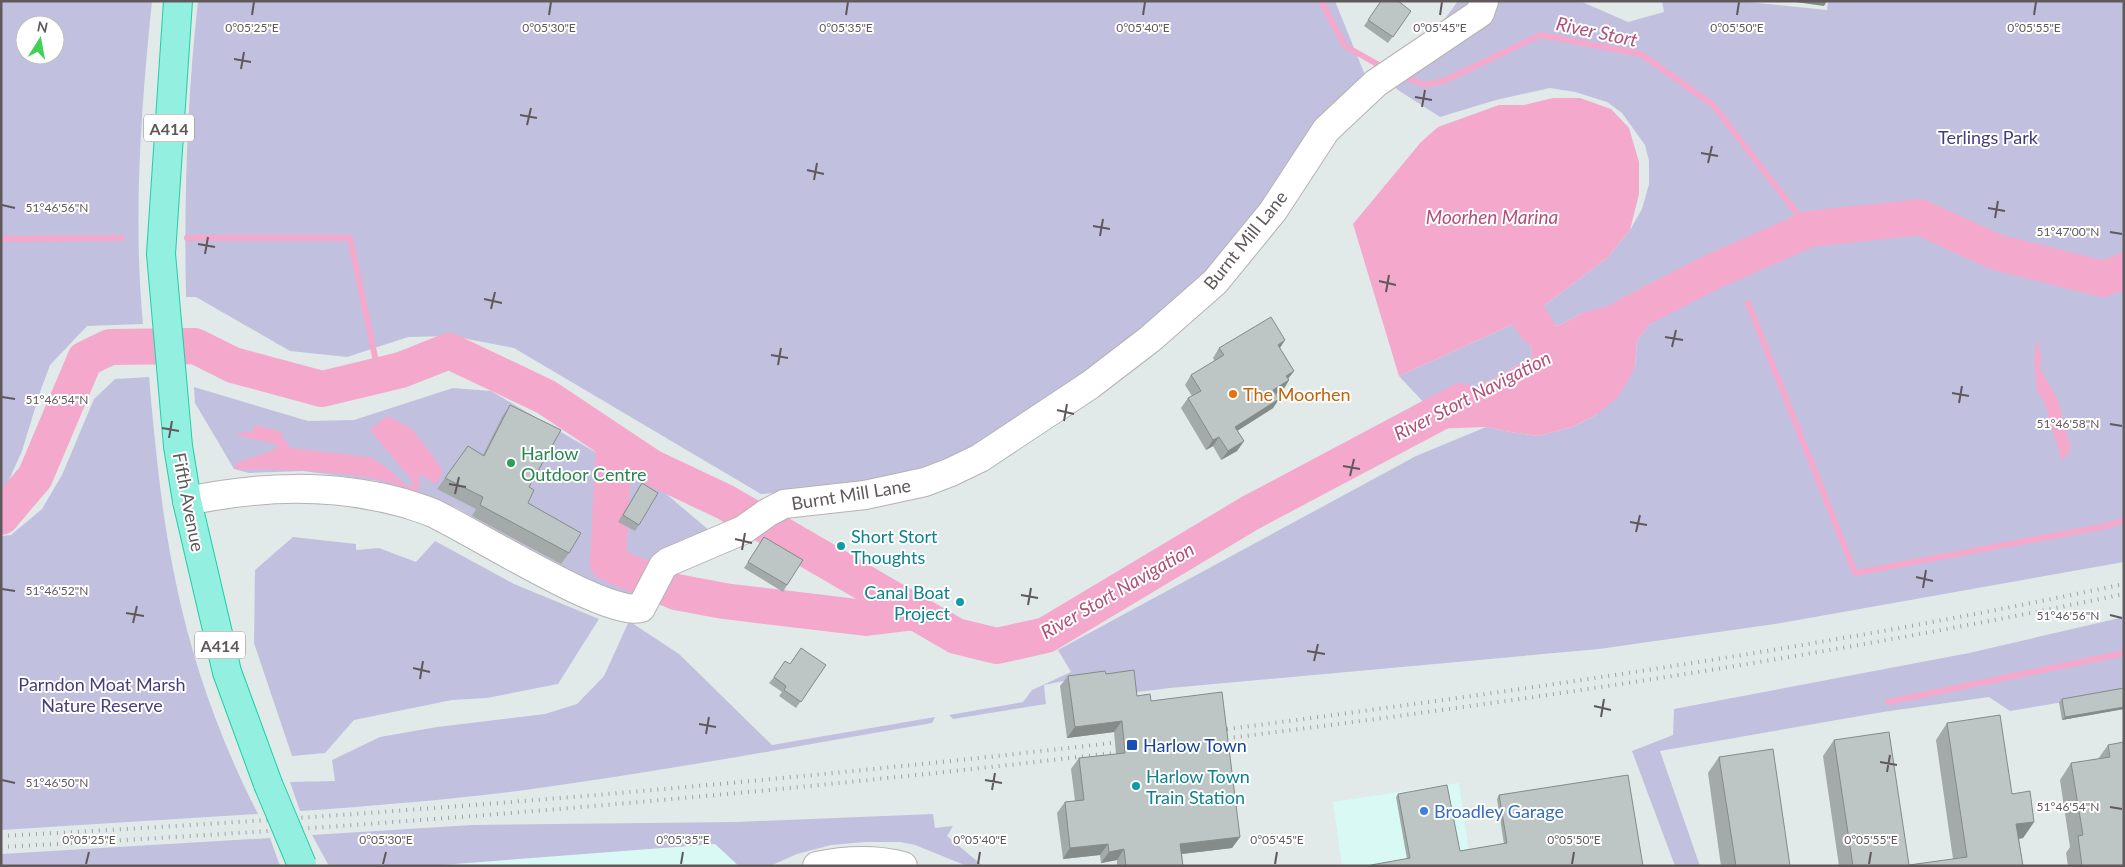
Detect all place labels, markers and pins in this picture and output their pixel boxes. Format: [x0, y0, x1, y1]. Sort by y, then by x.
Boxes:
place label: The Moorhen [1243, 383, 1351, 405]
marker: The Moorhen [1227, 388, 1239, 400]
place label: Harlow Outdoor Centre [521, 442, 646, 485]
marker: Harlow Outdoor Centre [505, 457, 517, 469]
place label: Short Stort Thoughts [851, 525, 938, 568]
marker: Short Stort Thoughts [835, 540, 847, 552]
place label: Canal Boat Project [864, 581, 951, 624]
marker: Canal Boat Project [954, 596, 966, 608]
place label: Harlow Town [1143, 734, 1247, 756]
marker: Harlow Town [1125, 738, 1139, 752]
place label: Harlow Town Train Station [1146, 765, 1250, 808]
marker: Harlow Town Train Station [1130, 780, 1142, 792]
place label: Broadley Garage [1434, 800, 1564, 822]
marker: Broadley Garage [1418, 805, 1430, 817]

